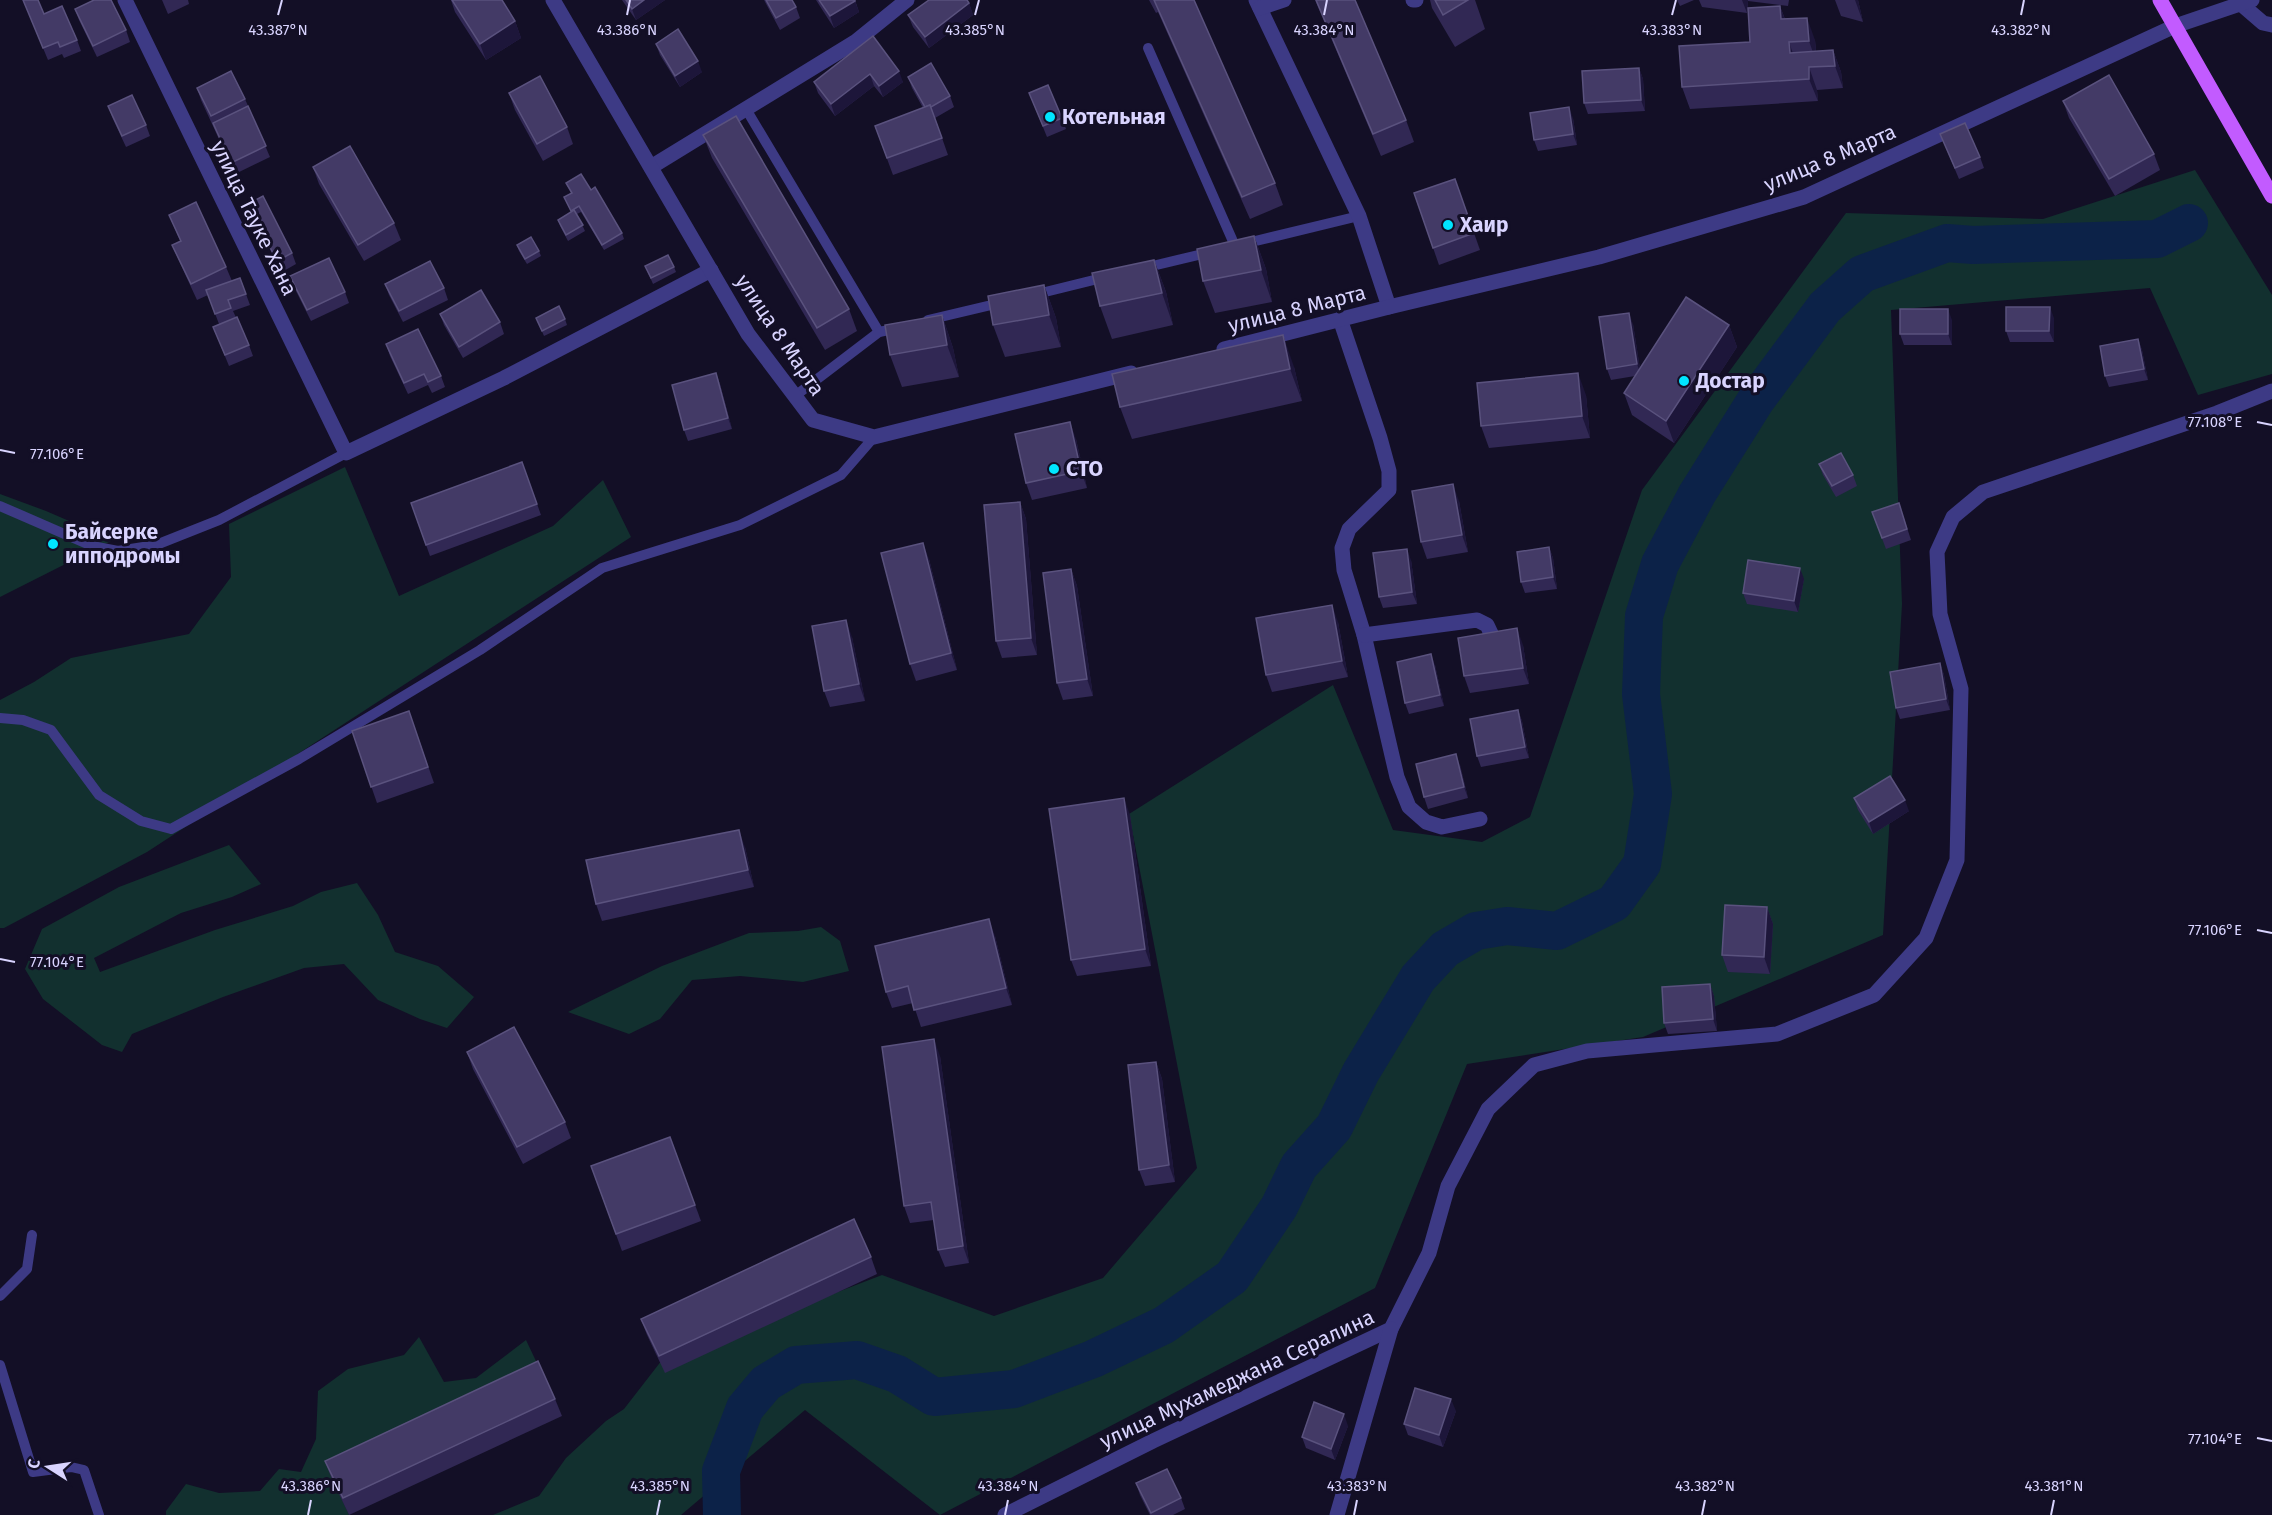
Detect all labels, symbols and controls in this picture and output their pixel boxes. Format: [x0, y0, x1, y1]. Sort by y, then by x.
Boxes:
text: 43.387°N [248, 21, 308, 39]
text: 43.386°N [597, 21, 657, 39]
text: 43.385°N [945, 21, 1005, 39]
text: 43.384°N [1294, 21, 1354, 39]
text: 43.383°N [1642, 21, 1702, 39]
text: 43.382°N [1991, 21, 2051, 39]
place label: Котельная [1062, 104, 1166, 130]
marker: Котельная [1043, 110, 1057, 124]
street label: улица 8 Марта [1760, 118, 1900, 198]
street label: улица Тауке Хана [205, 136, 303, 300]
place label: Хаир [1459, 212, 1508, 238]
marker: Хаир [1441, 218, 1455, 232]
street label: улица 8 Марта [730, 269, 830, 401]
street label: улица 8 Марта [1225, 279, 1369, 339]
place label: Достар [1695, 368, 1765, 394]
marker: Достар [1677, 374, 1691, 388]
text: 77.108°E [2188, 413, 2242, 431]
text: 77.106°E [30, 445, 84, 463]
place label: СТО [1066, 456, 1103, 482]
marker: СТО [1047, 462, 1061, 476]
place label: Байсерке ипподромы [65, 519, 181, 569]
marker: Байсерке ипподромы [46, 537, 60, 551]
text: 77.106°E [2188, 921, 2242, 939]
text: 77.104°E [30, 953, 84, 971]
street label: улица Мухамеджана Сералина [1096, 1304, 1378, 1454]
text: 77.104°E [2188, 1430, 2242, 1448]
north arrow [18, 1437, 78, 1497]
text: С [24, 1457, 44, 1470]
text: 43.386°N [281, 1477, 341, 1495]
text: 43.385°N [630, 1477, 690, 1495]
text: 43.384°N [978, 1477, 1038, 1495]
text: 43.383°N [1327, 1477, 1387, 1495]
text: 43.382°N [1675, 1477, 1735, 1495]
text: 43.381°N [2025, 1477, 2083, 1495]

